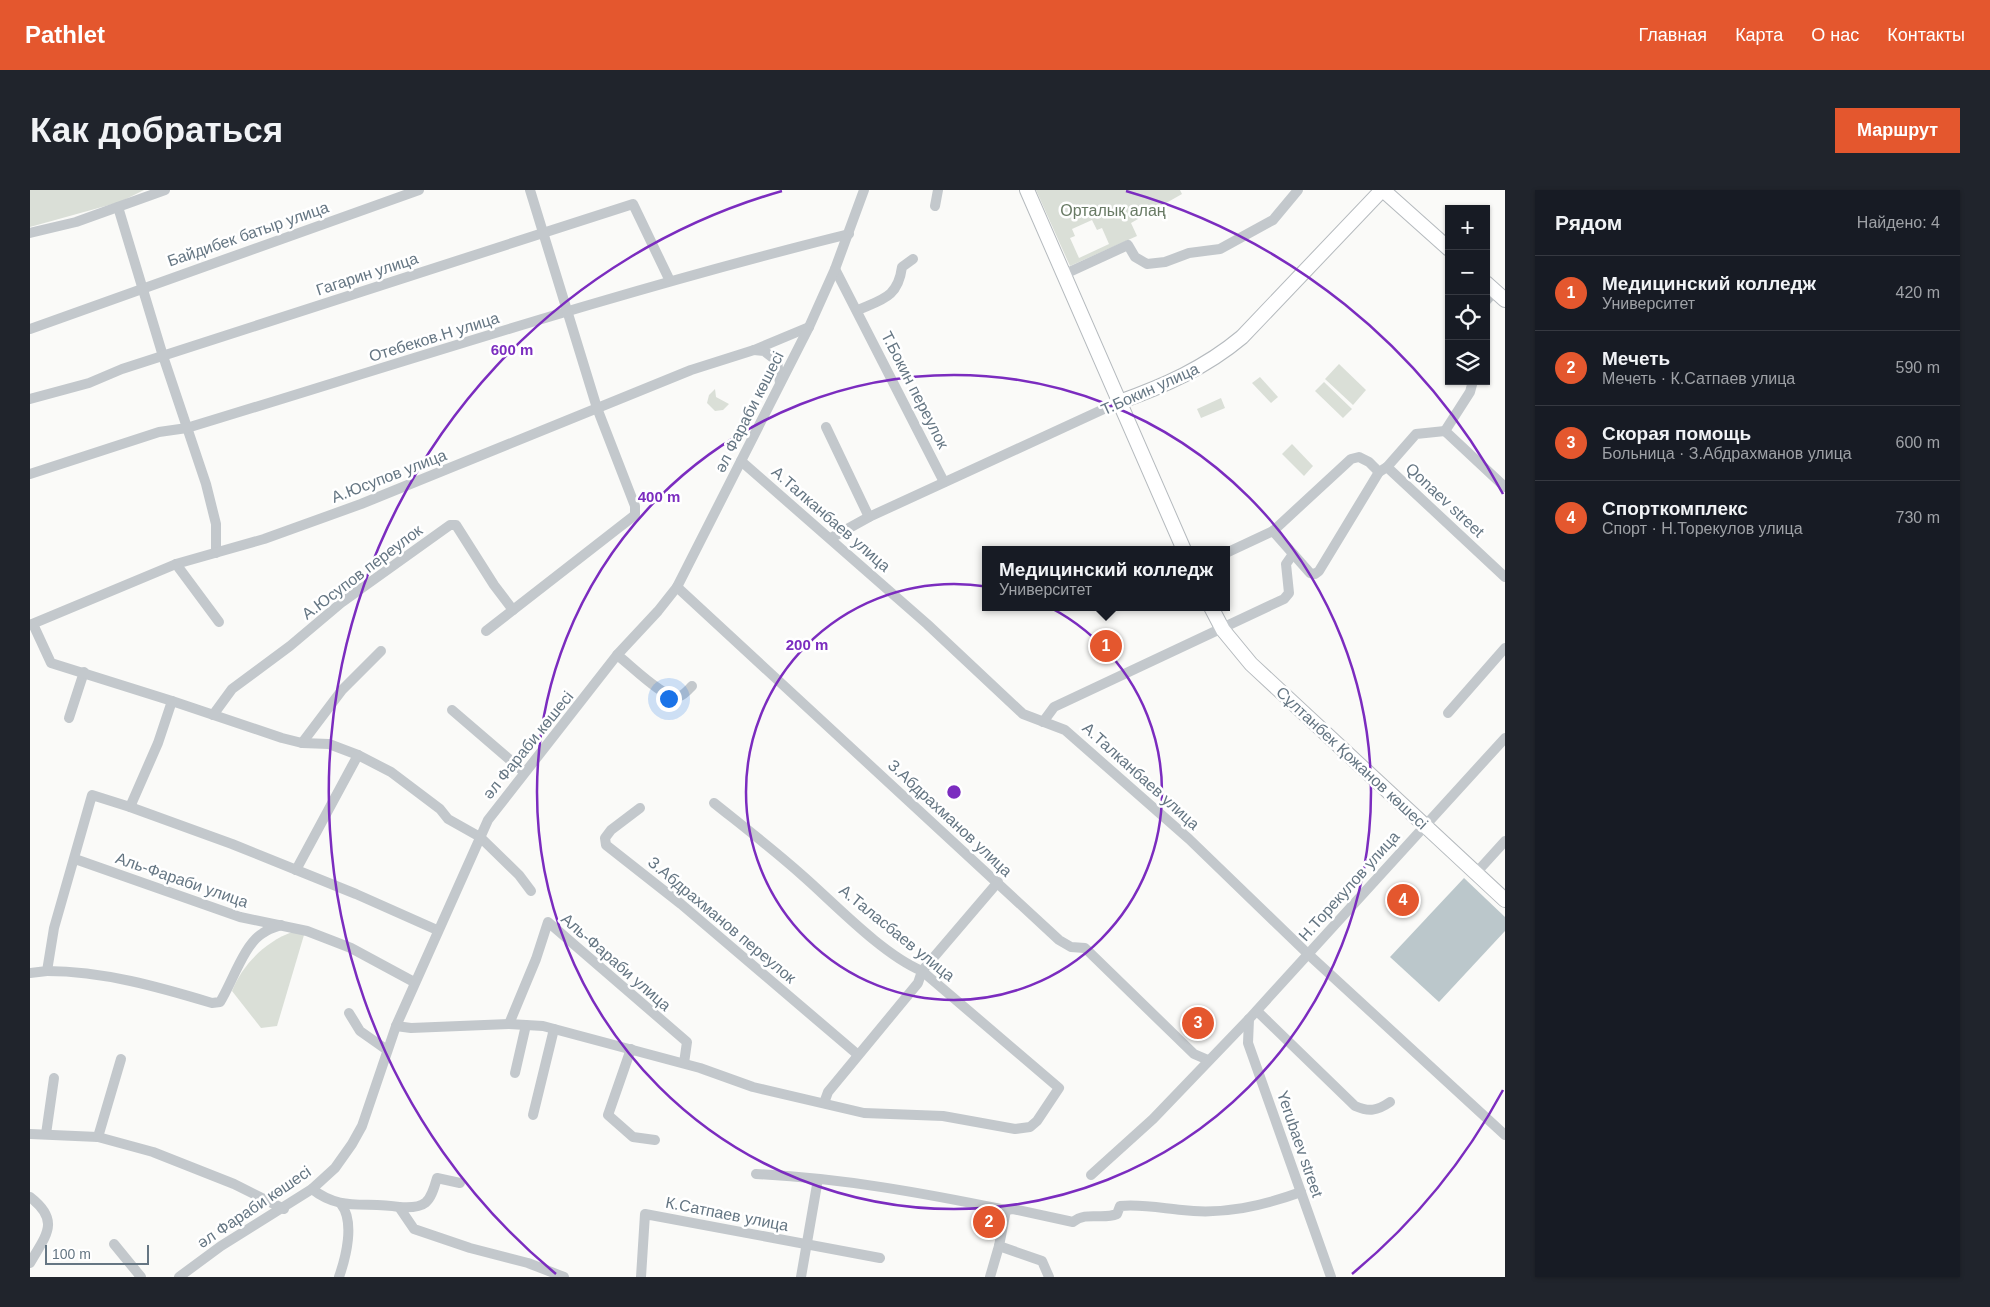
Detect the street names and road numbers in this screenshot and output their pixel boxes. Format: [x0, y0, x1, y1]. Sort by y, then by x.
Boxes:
street label: Байдибек батыр улица [165, 198, 331, 270]
street label: Гагарин улица [314, 249, 420, 298]
street label: Отебеков.Н улица [367, 309, 501, 365]
street label: Т.Бокин переулок [878, 329, 952, 452]
street label: әл Фараби көшесі [711, 349, 787, 475]
street label: Т.Бокин улица [1099, 360, 1202, 418]
street label: А.Юсупов улица [329, 446, 449, 506]
street label: Qonaev street [1402, 460, 1488, 541]
street label: А.Талканбаев улица [768, 463, 894, 575]
street label: А.Юсупов переулок [299, 521, 426, 623]
street label: Сұлтанбек Қожанов көшесі [1273, 683, 1431, 833]
street label: әл Фараби көшесі [479, 688, 577, 802]
street label: А.Талканбаев улица [1079, 719, 1203, 833]
street label: З.Абдрахманов улица [885, 756, 1015, 880]
street label: Н.Торекулов улица [1295, 828, 1403, 944]
street label: Аль-Фараби улица [113, 849, 251, 911]
street label: З.Абдрахманов переулок [645, 853, 800, 987]
street label: А.Таласбаев улица [836, 881, 958, 985]
street label: Аль-Фараби улица [558, 910, 674, 1014]
street label: Yerubaev street [1274, 1089, 1326, 1200]
street label: әл Фараби көшесі [194, 1163, 314, 1251]
street label: К.Сатпаев улица [664, 1194, 790, 1234]

